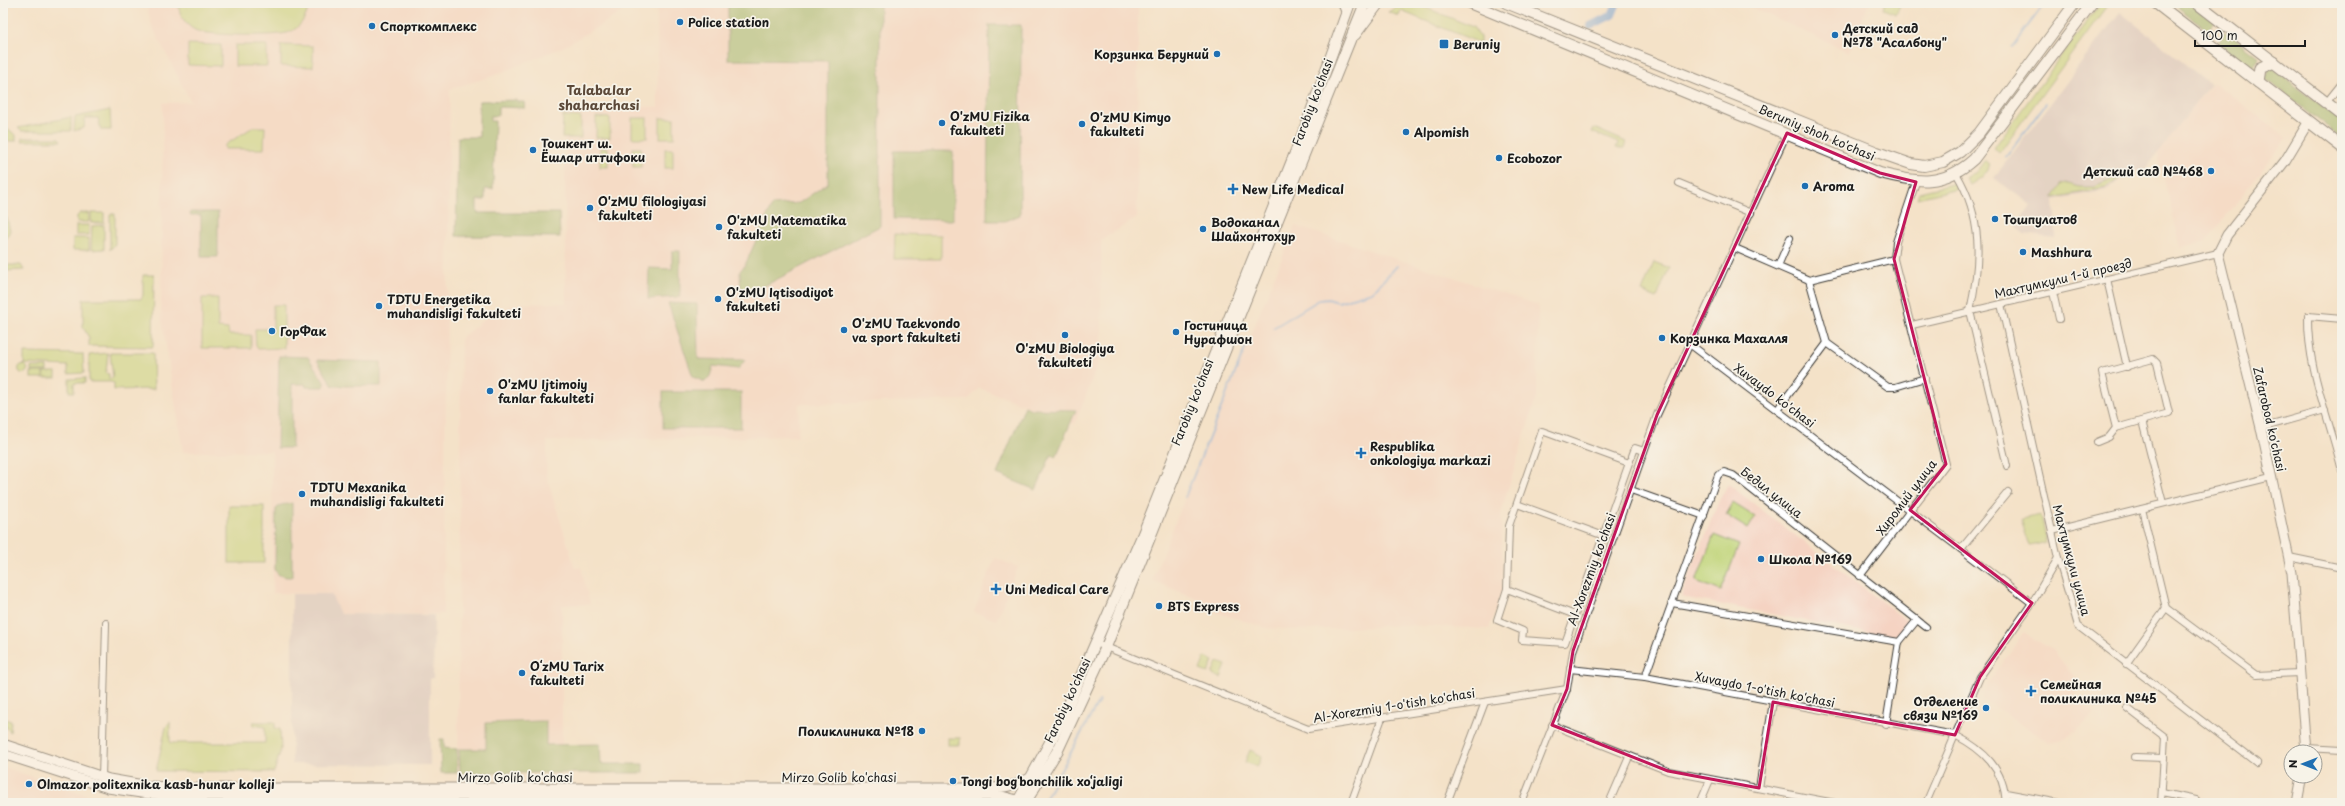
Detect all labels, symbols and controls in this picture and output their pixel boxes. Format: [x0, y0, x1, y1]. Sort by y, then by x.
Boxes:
place label: Police station [688, 13, 769, 31]
place label: Спорткомплекс [380, 17, 477, 35]
marker: Police station [675, 17, 685, 27]
place label: Детский сад №78 "Асалбону" [1842, 19, 1947, 51]
marker: Спорткомплекс [367, 21, 377, 31]
scale bar [2195, 22, 2305, 48]
text: 100 m [2201, 26, 2238, 44]
marker: Детский сад №78 "Асалбону" [1830, 30, 1840, 40]
place label: Beruniy [1453, 35, 1500, 53]
marker: Beruniy [1438, 38, 1450, 50]
place label: Корзинка Беруний [1094, 45, 1209, 63]
marker: Корзинка Беруний [1212, 49, 1222, 59]
street label: Farobiy ko'chasi [1287, 56, 1337, 148]
district label: Talabalar shaharchasi [559, 80, 640, 114]
street label: Beruniy shoh ko'chasi [1756, 99, 1878, 165]
place label: O'zMU Fizika fakulteti [950, 107, 1031, 139]
place label: O'zMU Kimyo fakulteti [1090, 108, 1171, 140]
marker: O'zMU Fizika fakulteti [937, 118, 947, 128]
marker: O'zMU Kimyo fakulteti [1077, 119, 1087, 129]
place label: Alpomish [1413, 123, 1469, 141]
marker: Alpomish [1401, 127, 1411, 137]
place label: Тошкент ш. Ёшлар иттифоки [541, 134, 645, 166]
marker: Тошкент ш. Ёшлар иттифоки [528, 145, 538, 155]
place label: Ecobozor [1507, 149, 1563, 167]
marker: Ecobozor [1494, 153, 1504, 163]
place label: Детский сад №468 [2083, 162, 2203, 180]
marker: Детский сад №468 [2206, 166, 2216, 176]
place label: Aroma [1813, 177, 1855, 195]
place label: New Life Medical [1242, 180, 1344, 198]
marker: Aroma [1800, 181, 1810, 191]
marker: New Life Medical [1227, 183, 1239, 195]
place label: O'zMU filologiyasi fakulteti [598, 192, 707, 224]
marker: O'zMU filologiyasi fakulteti [585, 203, 595, 213]
place label: Тошпулатов [2003, 210, 2077, 228]
place label: O'zMU Matematika fakulteti [727, 211, 847, 243]
place label: Водоканал Шайхонтохур [1211, 213, 1295, 245]
marker: Тошпулатов [1990, 214, 2000, 224]
marker: O'zMU Matematika fakulteti [714, 222, 724, 232]
marker: Водоканал Шайхонтохур [1198, 224, 1208, 234]
place label: Mashhura [2031, 243, 2093, 261]
marker: Mashhura [2018, 247, 2028, 257]
street label: Махтумкули 1-й проезд [1992, 253, 2134, 303]
place label: O'zMU Iqtisodiyot fakulteti [726, 283, 834, 315]
place label: TDTU Energetika muhandisligi fakulteti [387, 290, 521, 322]
marker: O'zMU Iqtisodiyot fakulteti [713, 294, 723, 304]
marker: TDTU Energetika muhandisligi fakulteti [374, 301, 384, 311]
place label: O'zMU Taekvondo va sport fakulteti [852, 314, 961, 346]
place label: Гостиница Нурафшон [1184, 316, 1252, 348]
place label: ГорФак [280, 322, 326, 340]
marker: O'zMU Taekvondo va sport fakulteti [839, 325, 849, 335]
marker: ГорФак [267, 326, 277, 336]
marker: Гостиница Нурафшон [1171, 327, 1181, 337]
place label: Корзинка Махалля [1670, 329, 1788, 347]
marker: O'zMU Biologiya fakulteti [1060, 330, 1070, 340]
marker: Корзинка Махалля [1657, 333, 1667, 343]
place label: O'zMU Biologiya fakulteti [1015, 339, 1115, 371]
street label: Farobiy ko'chasi [1166, 356, 1218, 448]
street label: Xuvaydo ko'chasi [1731, 358, 1819, 432]
street label: Zafarobod ko'chasi [2249, 365, 2291, 473]
place label: O'zMU Ijtimoiy fanlar fakulteti [498, 375, 594, 407]
marker: O'zMU Ijtimoiy fanlar fakulteti [485, 386, 495, 396]
place label: Respublika onkologiya markazi [1370, 437, 1491, 469]
marker: Respublika onkologiya markazi [1355, 447, 1367, 459]
street label: Хиромий улица [1871, 455, 1941, 539]
street label: Бедил улица [1737, 462, 1807, 522]
place label: TDTU Mexanika muhandisligi fakulteti [310, 478, 444, 510]
marker: TDTU Mexanika muhandisligi fakulteti [297, 489, 307, 499]
street label: Махтумкули улица [2049, 502, 2096, 618]
street label: Al-Xorezmiy ko'chasi [1562, 510, 1620, 628]
place label: Школа №169 [1769, 550, 1852, 568]
marker: Школа №169 [1756, 554, 1766, 564]
place label: Uni Medical Care [1005, 580, 1109, 598]
marker: Uni Medical Care [990, 583, 1002, 595]
place label: BTS Express [1167, 597, 1239, 615]
marker: BTS Express [1154, 601, 1164, 611]
street label: Farobiy ko'chasi [1039, 654, 1095, 746]
place label: OʻzMU Tarix fakulteti [530, 657, 604, 689]
street label: Xuvaydo 1-o'tish ko'chasi [1693, 667, 1837, 711]
marker: OʻzMU Tarix fakulteti [517, 668, 527, 678]
place label: Семейная поликлиника №45 [2040, 675, 2157, 707]
street label: Al-Xorezmiy 1-o'tish ko'chasi [1312, 683, 1476, 727]
marker: Семейная поликлиника №45 [2025, 685, 2037, 697]
place label: Отделение связи №169 [1903, 692, 1978, 724]
marker: Отделение связи №169 [1981, 703, 1991, 713]
place label: Поликлиника №18 [798, 722, 914, 740]
marker: Поликлиника №18 [917, 726, 927, 736]
north arrow [2283, 744, 2323, 784]
text: N [2284, 759, 2301, 768]
street label: Mirzo Golib ko'chasi [457, 768, 573, 786]
street label: Mirzo Golib ko'chasi [781, 768, 897, 786]
place label: Tongi bog‘bonchilik xo‘jaligi [961, 772, 1123, 790]
place label: Оlmazor politexnika kasb-hunar kolleji [37, 775, 275, 793]
marker: Tongi bog‘bonchilik xo‘jaligi [948, 776, 958, 786]
marker: Оlmazor politexnika kasb-hunar kolleji [24, 779, 34, 789]

